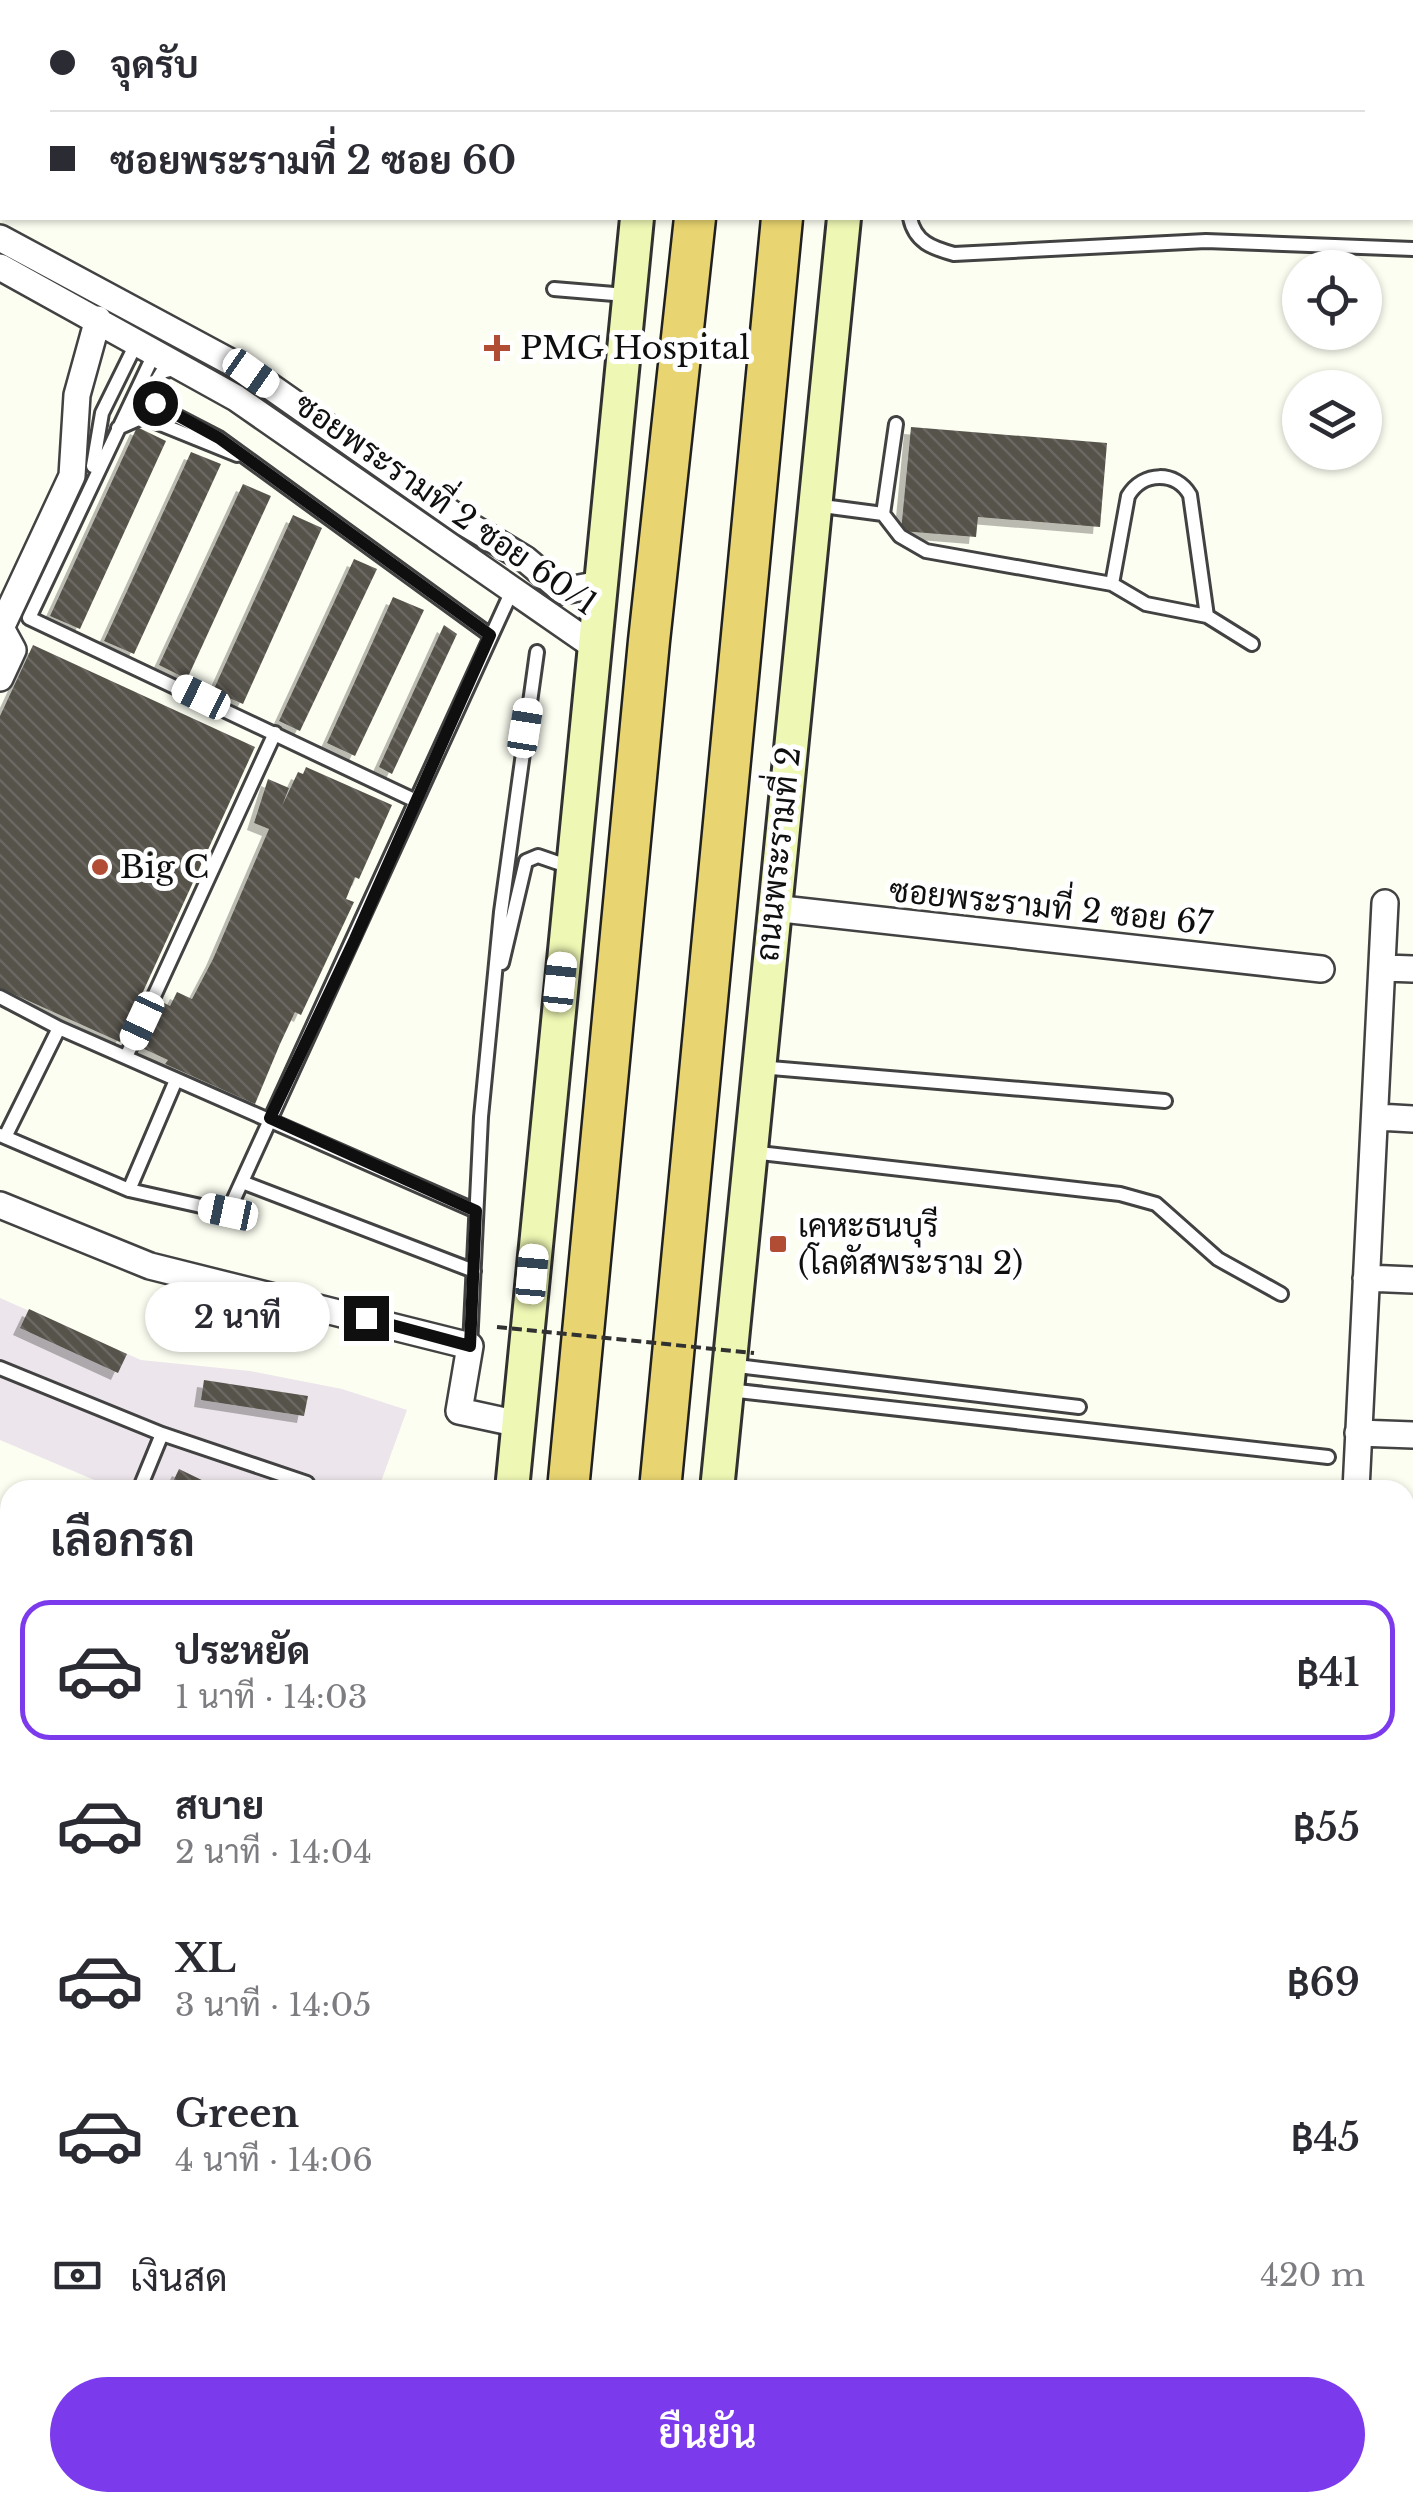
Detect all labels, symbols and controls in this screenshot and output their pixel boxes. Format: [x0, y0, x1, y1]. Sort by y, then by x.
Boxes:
text: จุดรับ [110, 41, 199, 88]
text: ซอยพระรามที่ 2 ซอย 60 [110, 137, 516, 184]
map controls [1282, 250, 1382, 470]
button: locate [1282, 250, 1382, 350]
place label: PMG Hospital [520, 328, 750, 368]
marker: PMG Hospital [484, 335, 510, 361]
car [218, 344, 284, 402]
button: layers [1282, 370, 1382, 470]
street label: ซอยพระรามที่ 2 ซอย 60/1 [287, 378, 610, 624]
route start [133, 381, 178, 426]
car [167, 670, 235, 724]
car [505, 696, 545, 760]
street label: ถนนพระรามที่ 2 [739, 744, 809, 963]
place label: Big C [120, 847, 209, 887]
marker: Big C [89, 856, 111, 878]
street label: ซอยพระรามที่ 2 ซอย 67 [887, 862, 1216, 944]
car [542, 951, 578, 1013]
car [116, 987, 168, 1055]
car [196, 1191, 260, 1233]
place label: เคหะธนบุรี (โลตัสพระราม 2) [798, 1206, 1023, 1283]
marker: เคหะธนบุรี (โลตัสพระราม 2) [767, 1233, 789, 1255]
car [514, 1243, 550, 1305]
callout: 2 นาที [146, 1283, 331, 1353]
route end [344, 1296, 389, 1341]
text: 2 นาที [194, 1297, 281, 1337]
text: เลือกรถ [50, 1512, 195, 1568]
icon: car [55, 1625, 145, 1715]
text: ประหยัด [175, 1627, 310, 1674]
text: ฿41 [1296, 1649, 1360, 1696]
text: 1 นาที · 14:03 [175, 1677, 368, 1717]
icon: car [55, 1780, 145, 1870]
text: สบาย [175, 1782, 264, 1829]
text: ฿55 [1293, 1804, 1360, 1851]
text: 2 นาที · 14:04 [175, 1832, 372, 1872]
icon: car [55, 1935, 145, 2025]
text: XL [175, 1935, 236, 1982]
text: ฿69 [1287, 1959, 1360, 2006]
text: 3 นาที · 14:05 [175, 1985, 371, 2025]
icon: car [55, 2090, 145, 2180]
text: Green [175, 2090, 299, 2137]
text: ฿45 [1291, 2114, 1360, 2161]
text: 4 นาที · 14:06 [175, 2140, 373, 2180]
icon: cash [50, 2248, 105, 2303]
text: เงินสด [130, 2254, 228, 2301]
text: 420 m [1260, 2255, 1365, 2295]
button: ยืนยัน [50, 2377, 1365, 2492]

